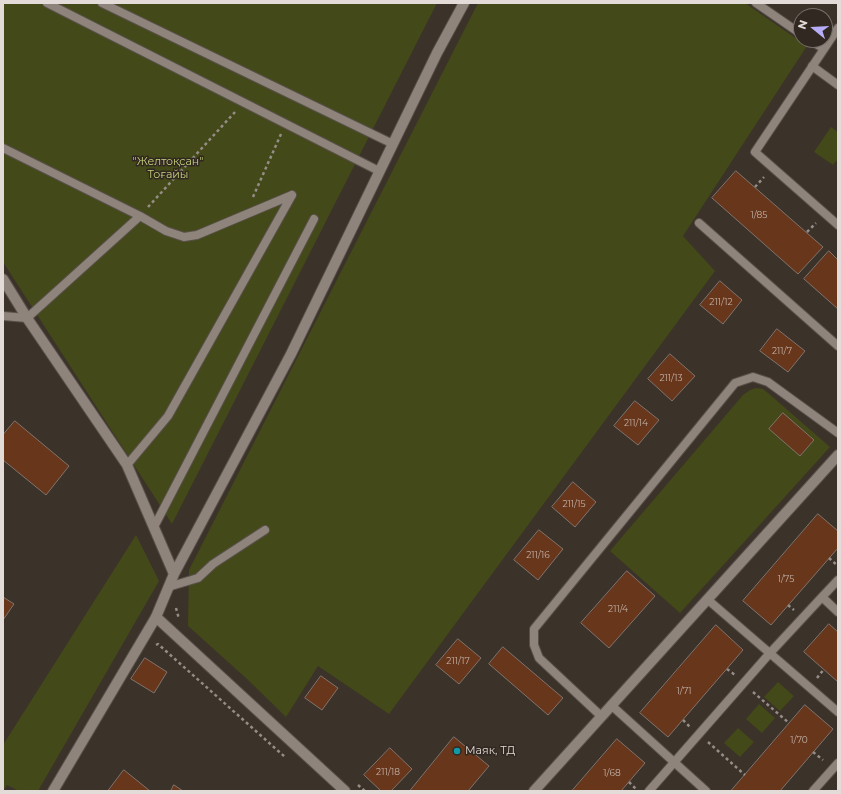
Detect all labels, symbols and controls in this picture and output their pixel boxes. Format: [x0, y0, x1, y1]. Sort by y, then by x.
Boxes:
north arrow [793, 8, 833, 48]
text: N [795, 18, 811, 31]
park label: "Желтоқсан" Тоғайы [133, 155, 203, 181]
house number: 1/85 [751, 210, 767, 220]
house number: 211/12 [709, 297, 733, 307]
house number: 211/7 [772, 346, 792, 356]
house number: 211/13 [659, 373, 683, 383]
house number: 211/14 [624, 418, 648, 428]
house number: 211/15 [562, 499, 586, 509]
house number: 211/16 [526, 550, 550, 560]
house number: 1/75 [778, 574, 794, 584]
house number: 211/4 [608, 604, 628, 614]
house number: 211/17 [446, 656, 470, 666]
house number: 1/71 [676, 686, 692, 696]
house number: 1/70 [790, 735, 808, 745]
place label: Маяк, ТД [465, 744, 515, 758]
marker: Маяк, ТД [452, 746, 462, 756]
house number: 211/18 [376, 767, 400, 777]
house number: 1/68 [603, 768, 621, 778]

